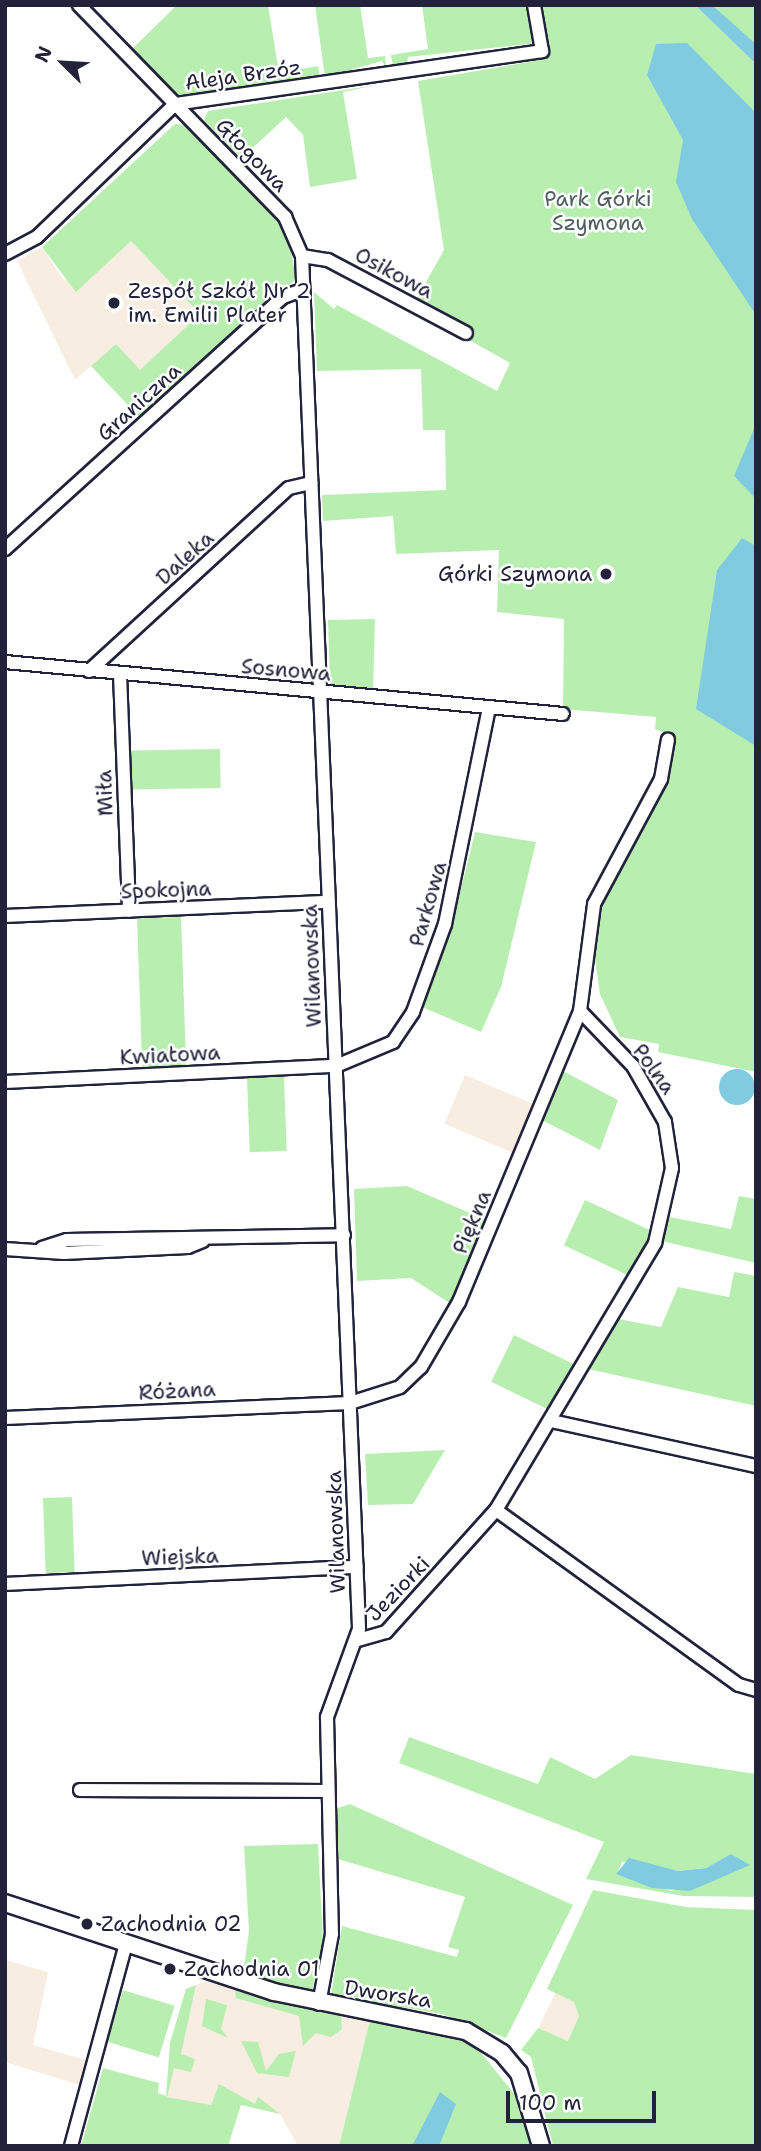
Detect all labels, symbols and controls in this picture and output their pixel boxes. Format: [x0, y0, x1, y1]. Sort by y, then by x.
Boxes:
north arrow [28, 28, 98, 98]
text: N [29, 42, 58, 66]
street label: Aleja Brzóz [183, 54, 303, 96]
street label: Głogowa [211, 113, 293, 197]
park label: Park Górki Szymona [544, 186, 652, 236]
street label: Osikowa [351, 242, 437, 304]
place label: Zespół Szkół Nr 2 im. Emilii Plater [128, 278, 310, 328]
marker: Zespół Szkół Nr 2 im. Emilii Plater [106, 295, 122, 311]
street label: Graniczna [92, 358, 186, 446]
street label: Daleka [151, 526, 219, 590]
place label: Górki Szymona [438, 561, 592, 587]
marker: Górki Szymona [598, 566, 614, 582]
street label: Sosnowa [240, 654, 332, 686]
street label: Miła [92, 769, 118, 817]
street label: Parkowa [404, 858, 452, 950]
street label: Spokojna [120, 876, 212, 904]
street label: Wilanowska [297, 904, 327, 1028]
street label: Polna [627, 1039, 681, 1099]
street label: Kwiatowa [119, 1040, 221, 1070]
street label: Piękna [447, 1186, 497, 1258]
street label: Różana [138, 1376, 216, 1406]
street label: Wilanowska [321, 1470, 351, 1594]
street label: Wiejska [141, 1543, 219, 1571]
street label: Jeziorki [361, 1551, 435, 1627]
place label: Zachodnia 02 [101, 1911, 242, 1937]
marker: Zachodnia 02 [79, 1916, 95, 1932]
place label: Zachodnia 01 [184, 1956, 319, 1982]
marker: Zachodnia 01 [162, 1961, 178, 1977]
street label: Dworska [342, 1975, 434, 2013]
scale bar [509, 2078, 660, 2122]
text: 100 m [519, 2089, 582, 2117]

